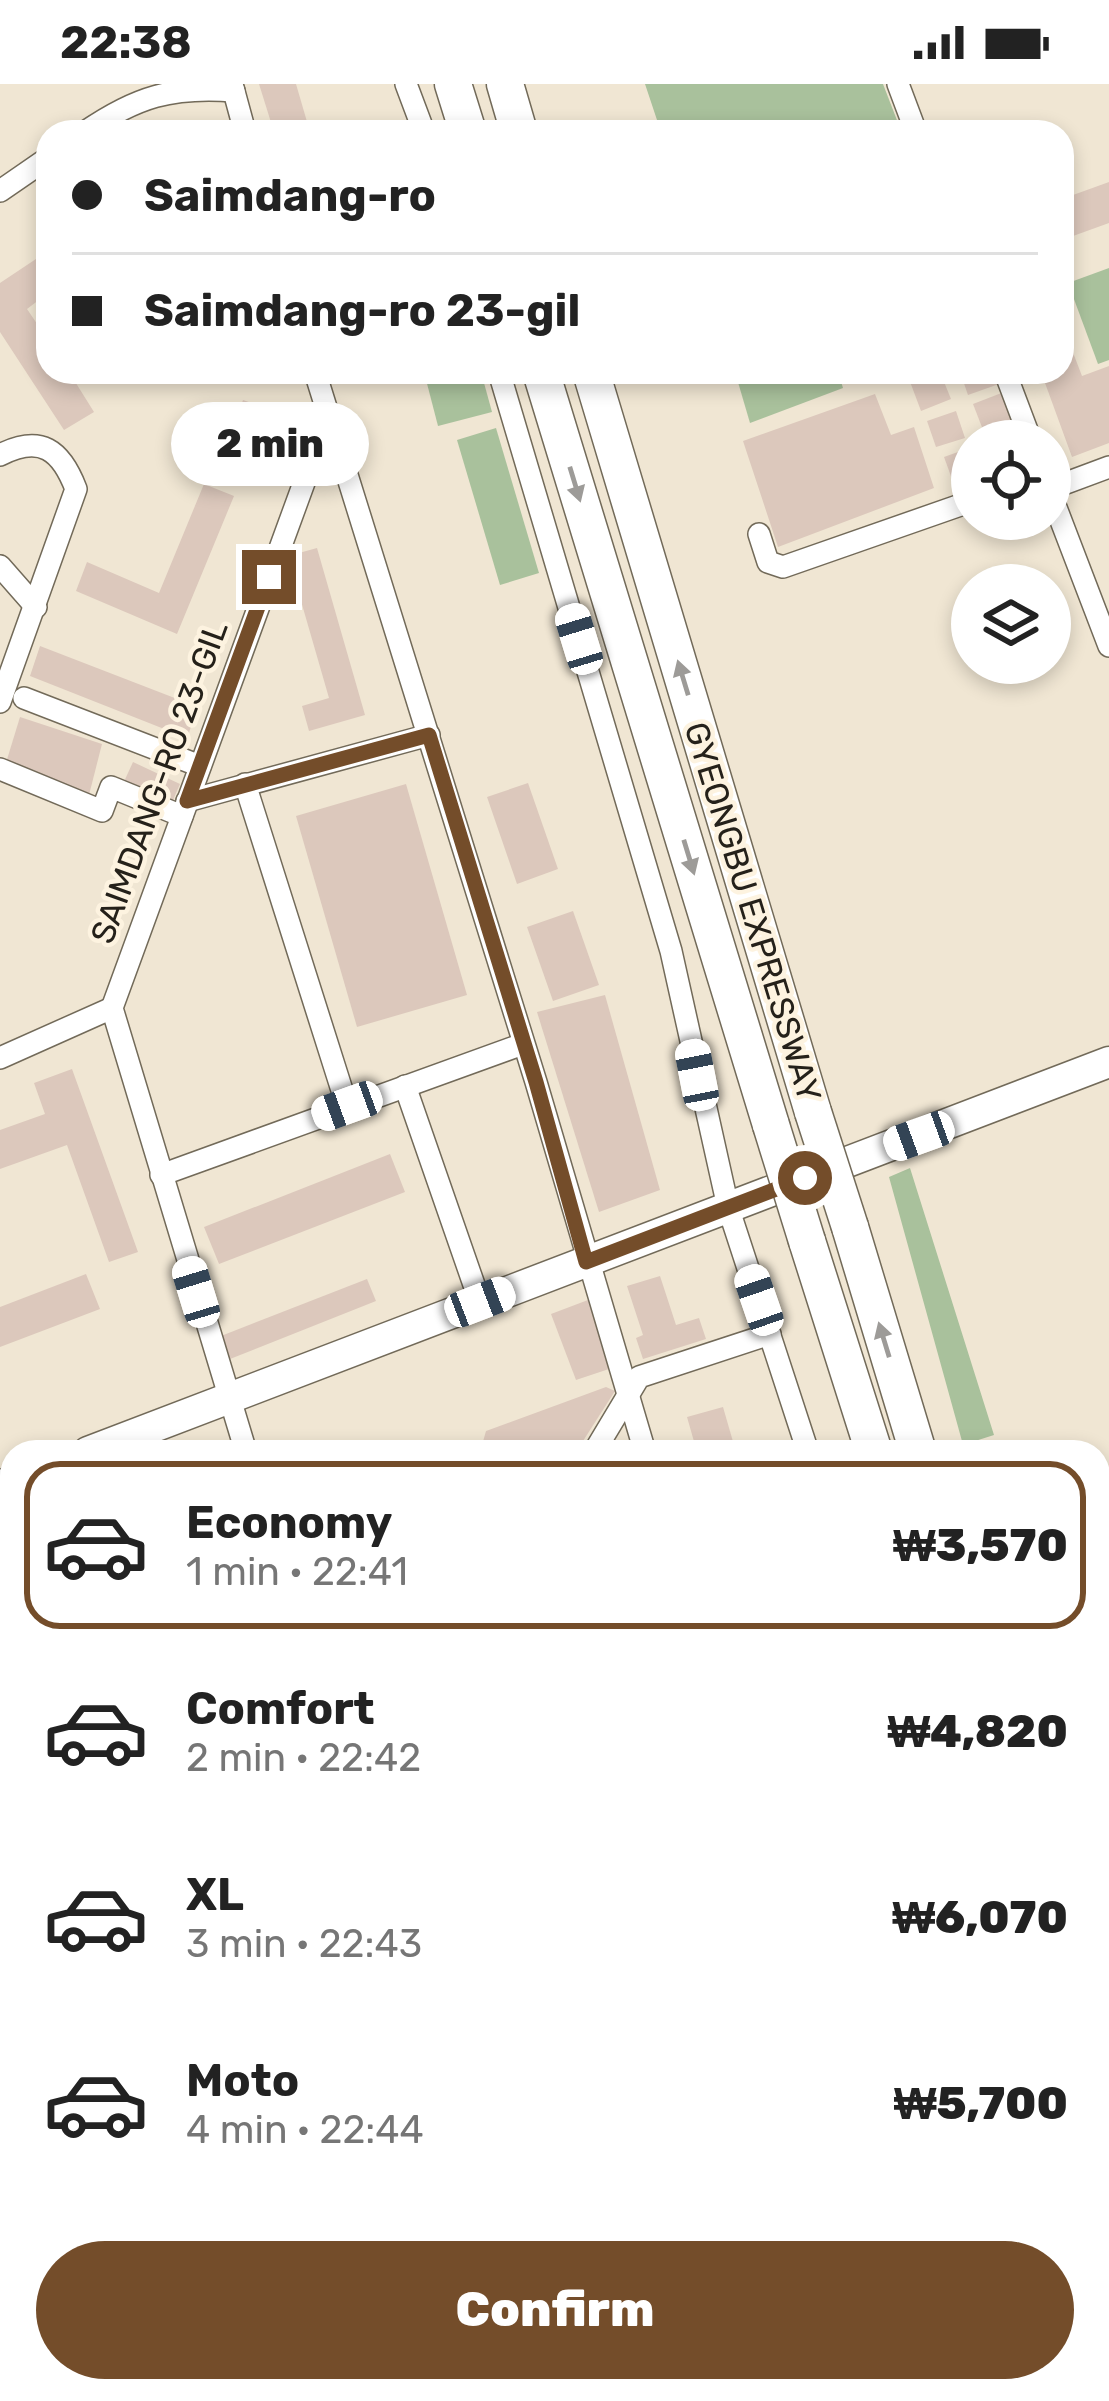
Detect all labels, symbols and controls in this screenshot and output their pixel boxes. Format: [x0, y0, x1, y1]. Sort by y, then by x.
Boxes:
text: 22:38 [60, 16, 192, 69]
text: Saimdang-ro [144, 169, 436, 222]
text: Saimdang-ro 23-gil [144, 284, 580, 337]
callout: 2 min [170, 403, 368, 487]
map controls [951, 420, 1071, 684]
button: locate [951, 420, 1071, 540]
text: 2 min [216, 421, 324, 467]
one-way arrow [567, 466, 585, 503]
route end [242, 550, 296, 604]
button: layers [951, 564, 1071, 684]
car [551, 599, 607, 679]
street label: SAIMDANG-RO 23-GIL [82, 615, 236, 949]
one-way arrow [673, 659, 691, 696]
street label: GYEONGBU EXPRESSWAY [677, 718, 829, 1106]
one-way arrow [681, 839, 699, 876]
car [672, 1036, 722, 1114]
car [307, 1077, 387, 1135]
car [879, 1107, 959, 1165]
route start [778, 1151, 832, 1205]
car [168, 1252, 224, 1332]
car [730, 1260, 788, 1340]
car [440, 1272, 520, 1332]
one-way arrow [874, 1321, 892, 1358]
icon: car [42, 1491, 150, 1599]
text: Economy [186, 1496, 392, 1549]
text: ₩3,570 [893, 1519, 1068, 1572]
text: 1 min · 22:41 [186, 1549, 408, 1595]
icon: car [42, 1677, 150, 1785]
text: Comfort [186, 1682, 375, 1735]
text: ₩4,820 [888, 1705, 1068, 1758]
text: 2 min · 22:42 [186, 1735, 421, 1781]
icon: car [42, 1863, 150, 1971]
text: XL [186, 1868, 244, 1921]
text: ₩6,070 [893, 1891, 1068, 1944]
text: 3 min · 22:43 [186, 1921, 422, 1967]
icon: car [42, 2049, 150, 2157]
text: Moto [186, 2054, 299, 2107]
text: ₩5,700 [894, 2077, 1068, 2130]
text: 4 min · 22:44 [186, 2107, 424, 2153]
button: Confirm [36, 2241, 1074, 2379]

